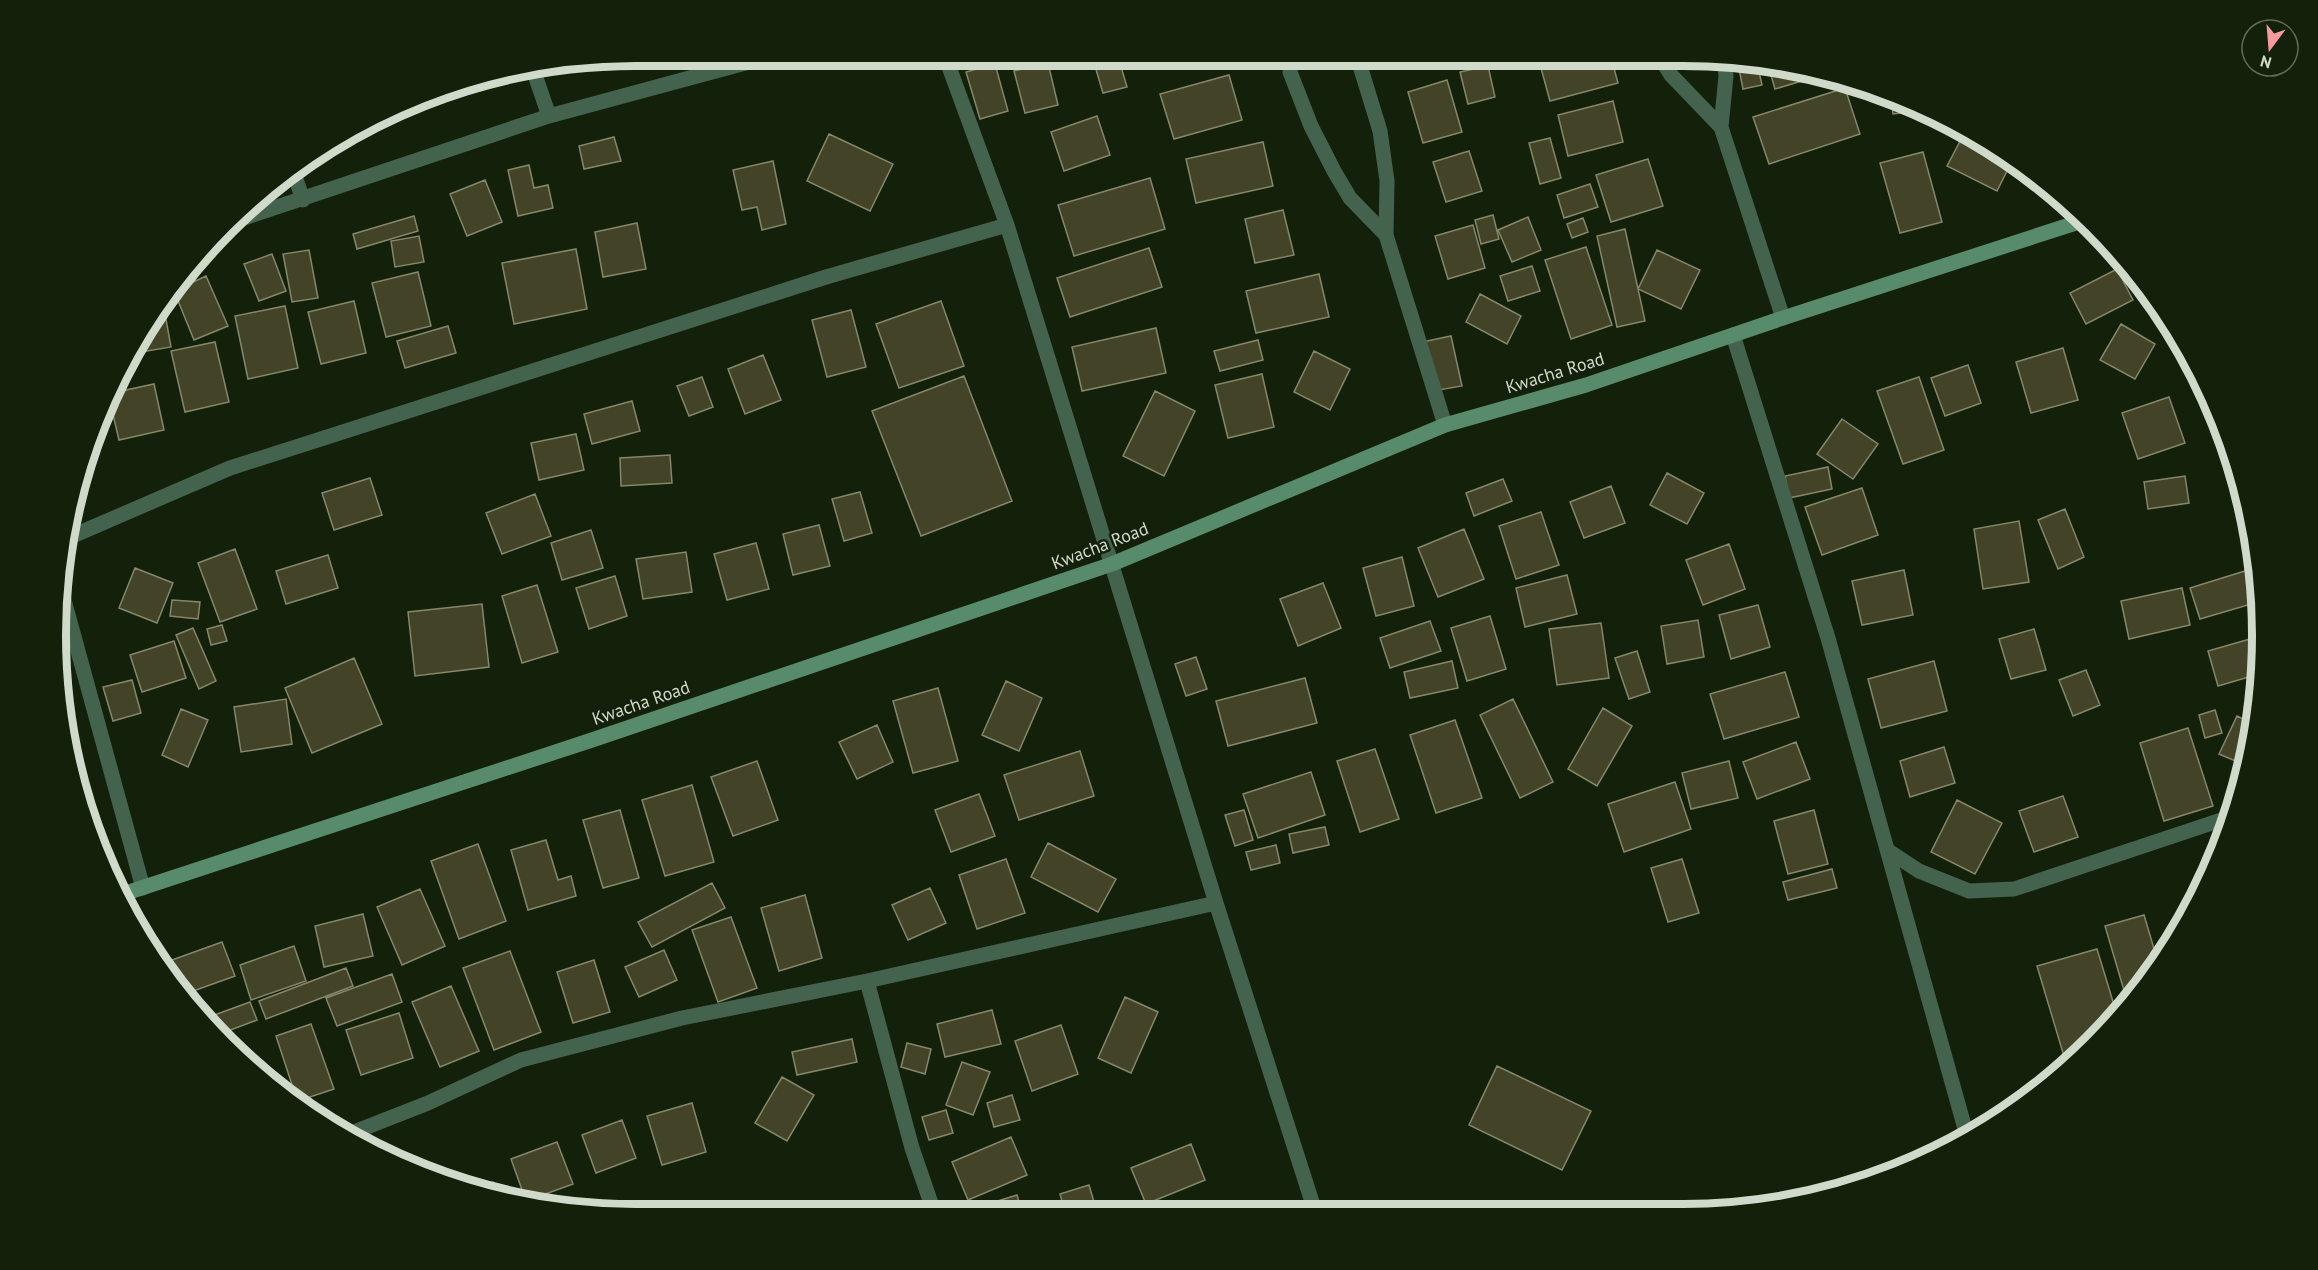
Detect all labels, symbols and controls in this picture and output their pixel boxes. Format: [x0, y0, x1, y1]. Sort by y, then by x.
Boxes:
north arrow [2240, 18, 2300, 78]
text: N [2258, 51, 2274, 73]
street label: Kwacha Road [1503, 347, 1607, 398]
street label: Kwacha Road [1048, 517, 1152, 575]
street label: Kwacha Road [589, 675, 693, 730]

